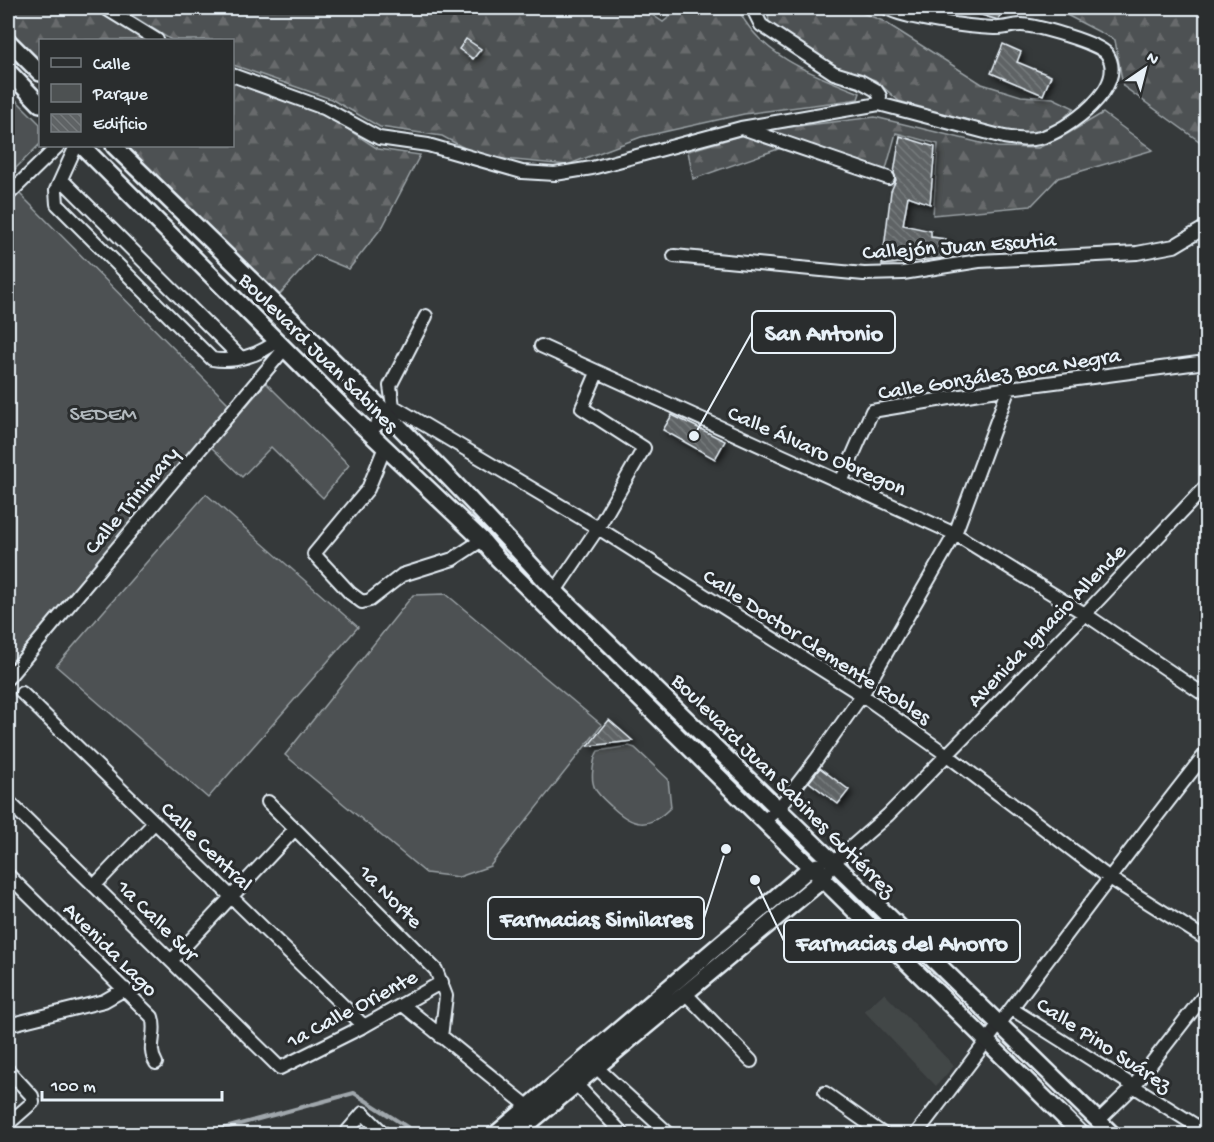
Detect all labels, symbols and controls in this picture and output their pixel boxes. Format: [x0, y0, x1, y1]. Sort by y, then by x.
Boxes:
legend [39, 39, 234, 147]
north arrow [1115, 39, 1175, 99]
text: N [1142, 49, 1162, 71]
text: Calle [93, 55, 131, 76]
text: Parque [92, 85, 149, 106]
text: Edificio [93, 115, 147, 136]
street label: Callejón Juan Escutia [862, 228, 1058, 268]
street label: Boulevard Juan Sabines [231, 268, 403, 440]
callout: San Antonio [752, 311, 895, 353]
text: San Antonio [765, 321, 884, 350]
street label: Calle González Boca Negra [877, 344, 1123, 408]
street label: Calle Álvaro Obregon [723, 402, 910, 504]
park label: SEDEM [69, 403, 137, 429]
street label: Calle Trinimary [80, 442, 186, 561]
street label: Avenida Ignacio Allende [963, 539, 1133, 714]
street label: Calle Doctor Clemente Robles [697, 565, 936, 732]
street label: Boulevard Juan Sabines Gutiérrez [664, 668, 901, 905]
street label: Calle Central [154, 798, 257, 898]
street label: 1a Norte [351, 860, 427, 936]
street label: 1a Calle Sur [109, 875, 204, 970]
callout: Farmacias Similares [488, 897, 704, 939]
street label: Avenida Lago [56, 898, 162, 1004]
text: Farmacias Similares [499, 907, 693, 936]
callout: Farmacias del Ahorro [784, 920, 1020, 962]
text: Farmacias del Ahorro [795, 931, 1009, 960]
street label: 1a Calle Oriente [282, 965, 423, 1056]
street label: Calle Pino Suárez [1030, 993, 1176, 1100]
scale bar [42, 1064, 222, 1102]
text: 100 m [50, 1077, 96, 1098]

